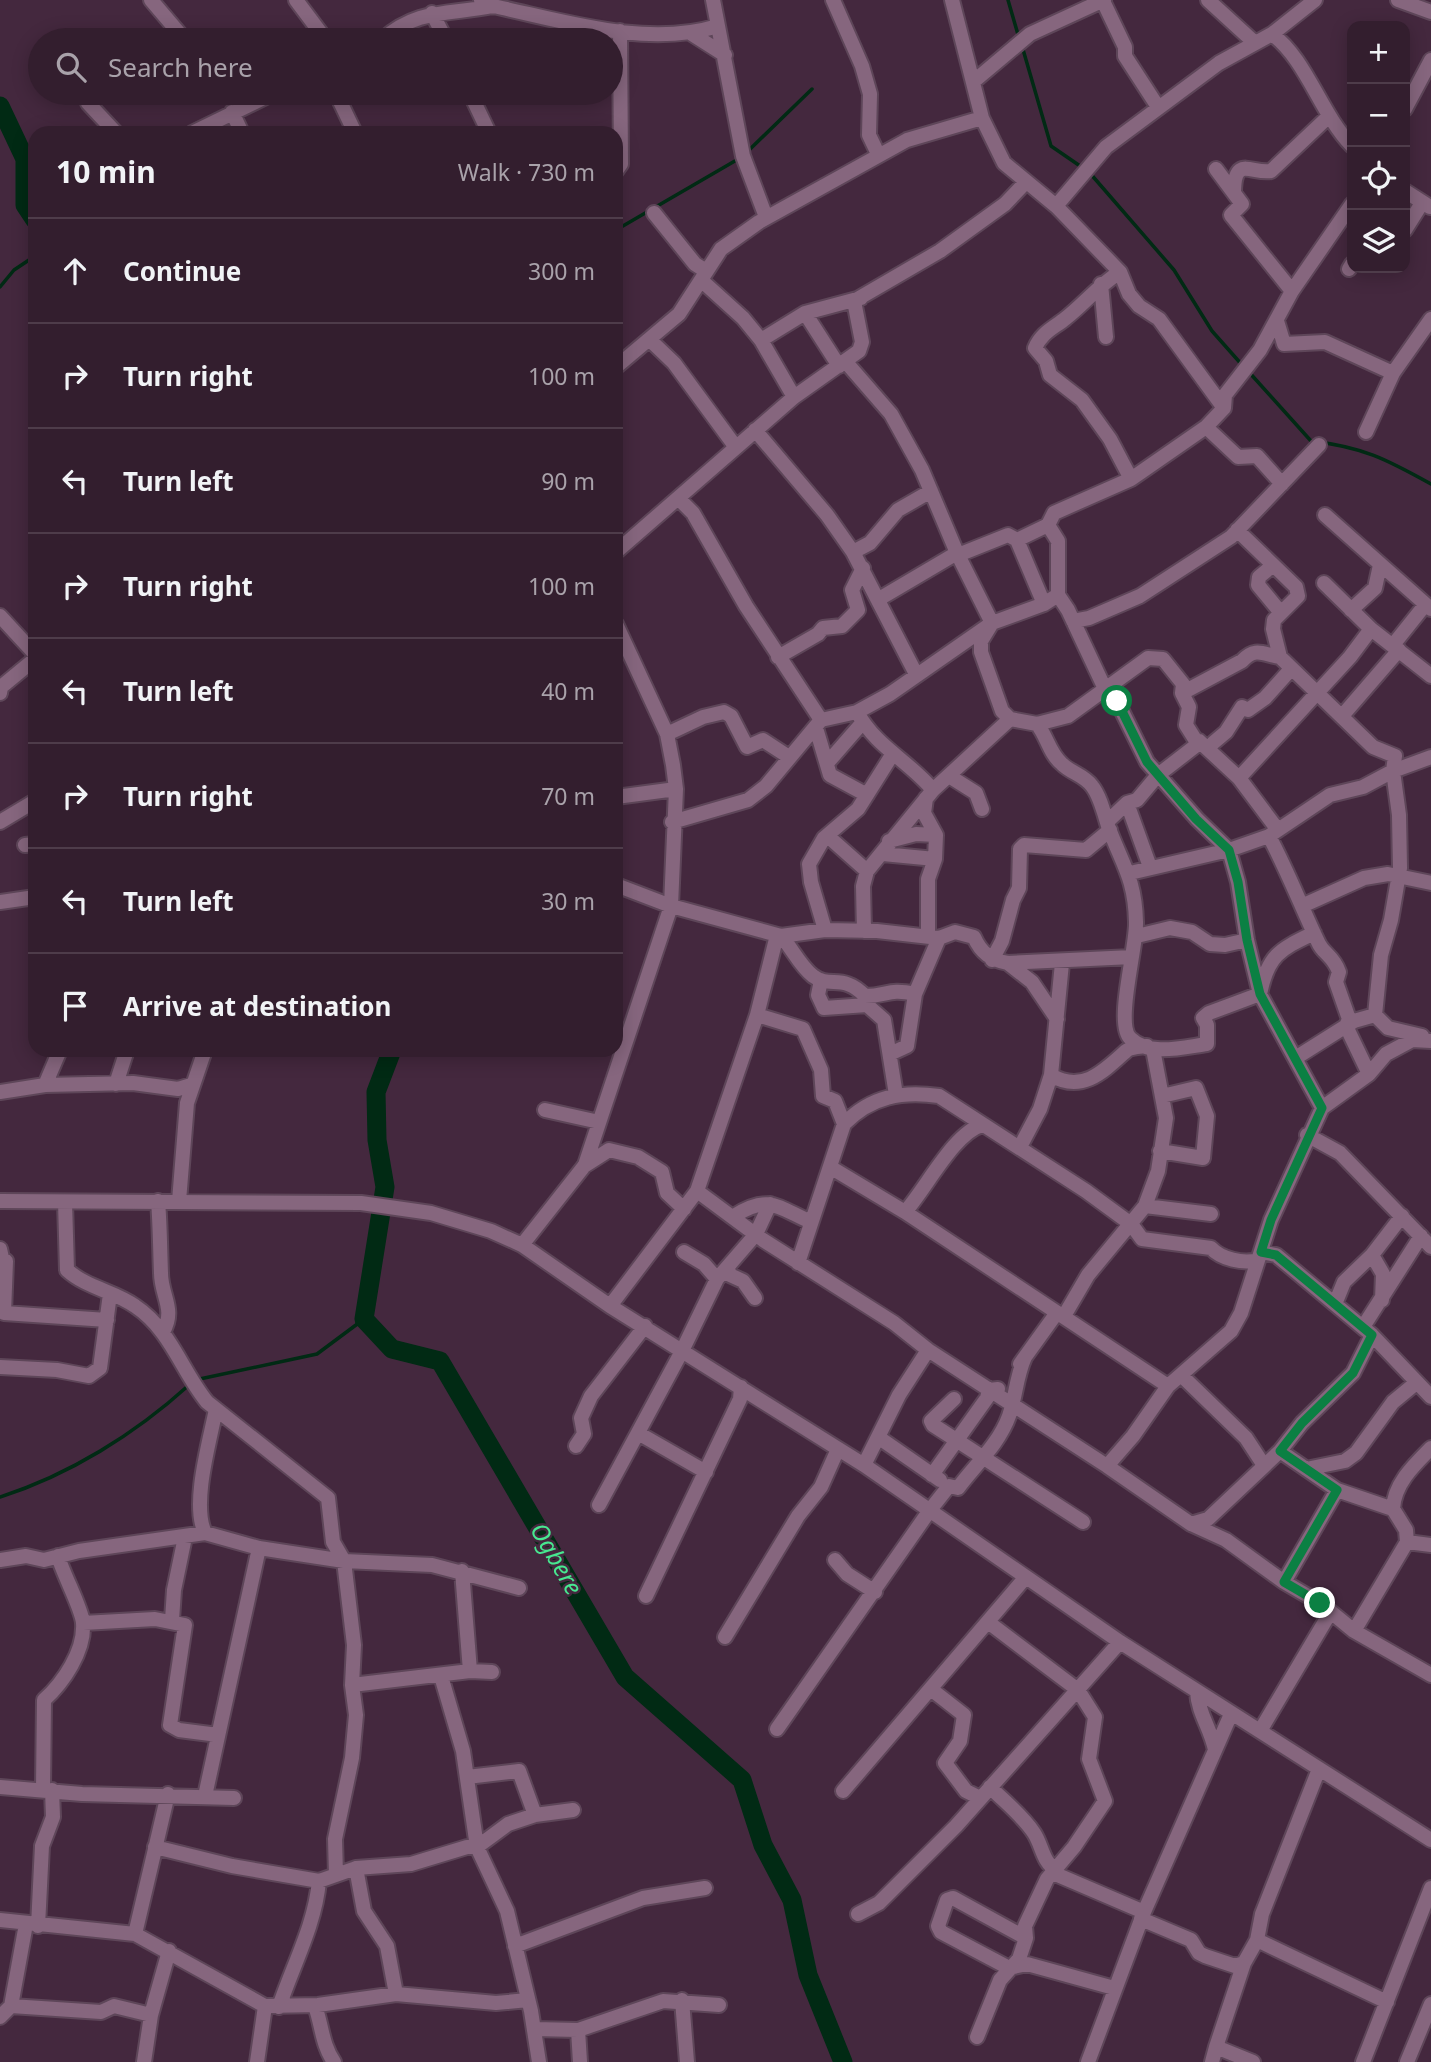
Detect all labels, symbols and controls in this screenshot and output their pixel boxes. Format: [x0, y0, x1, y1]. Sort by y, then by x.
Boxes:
map controls [1347, 21, 1410, 273]
button: + [1347, 21, 1410, 84]
search box [28, 28, 623, 105]
icon: search [52, 48, 90, 86]
text: Search here [108, 49, 253, 85]
button: − [1347, 84, 1410, 147]
button: locate [1347, 147, 1410, 210]
text: 10 min [56, 151, 156, 192]
text: Walk · 730 m [458, 156, 595, 188]
button: layers [1347, 210, 1410, 273]
icon: ahead [56, 252, 94, 290]
text: Continue [123, 253, 241, 289]
text: 300 m [528, 255, 595, 287]
icon: right [56, 357, 94, 395]
text: Turn right [123, 358, 253, 394]
text: 100 m [528, 360, 595, 392]
icon: left [56, 462, 94, 500]
text: Turn left [123, 463, 234, 499]
text: 90 m [541, 465, 595, 497]
icon: right [56, 567, 94, 605]
text: Turn right [123, 568, 253, 604]
text: 100 m [528, 570, 595, 602]
icon: left [56, 672, 94, 710]
text: Turn left [123, 673, 234, 709]
text: 40 m [541, 675, 595, 707]
route start [1101, 685, 1132, 716]
icon: right [56, 777, 94, 815]
text: Turn right [123, 778, 253, 814]
text: 70 m [541, 780, 595, 812]
icon: left [56, 882, 94, 920]
text: Turn left [123, 883, 234, 919]
text: 30 m [541, 885, 595, 917]
icon: arrive [56, 987, 94, 1025]
text: Arrive at destination [123, 988, 392, 1024]
water label: Ogbere [523, 1516, 591, 1600]
route end [1304, 1587, 1335, 1618]

